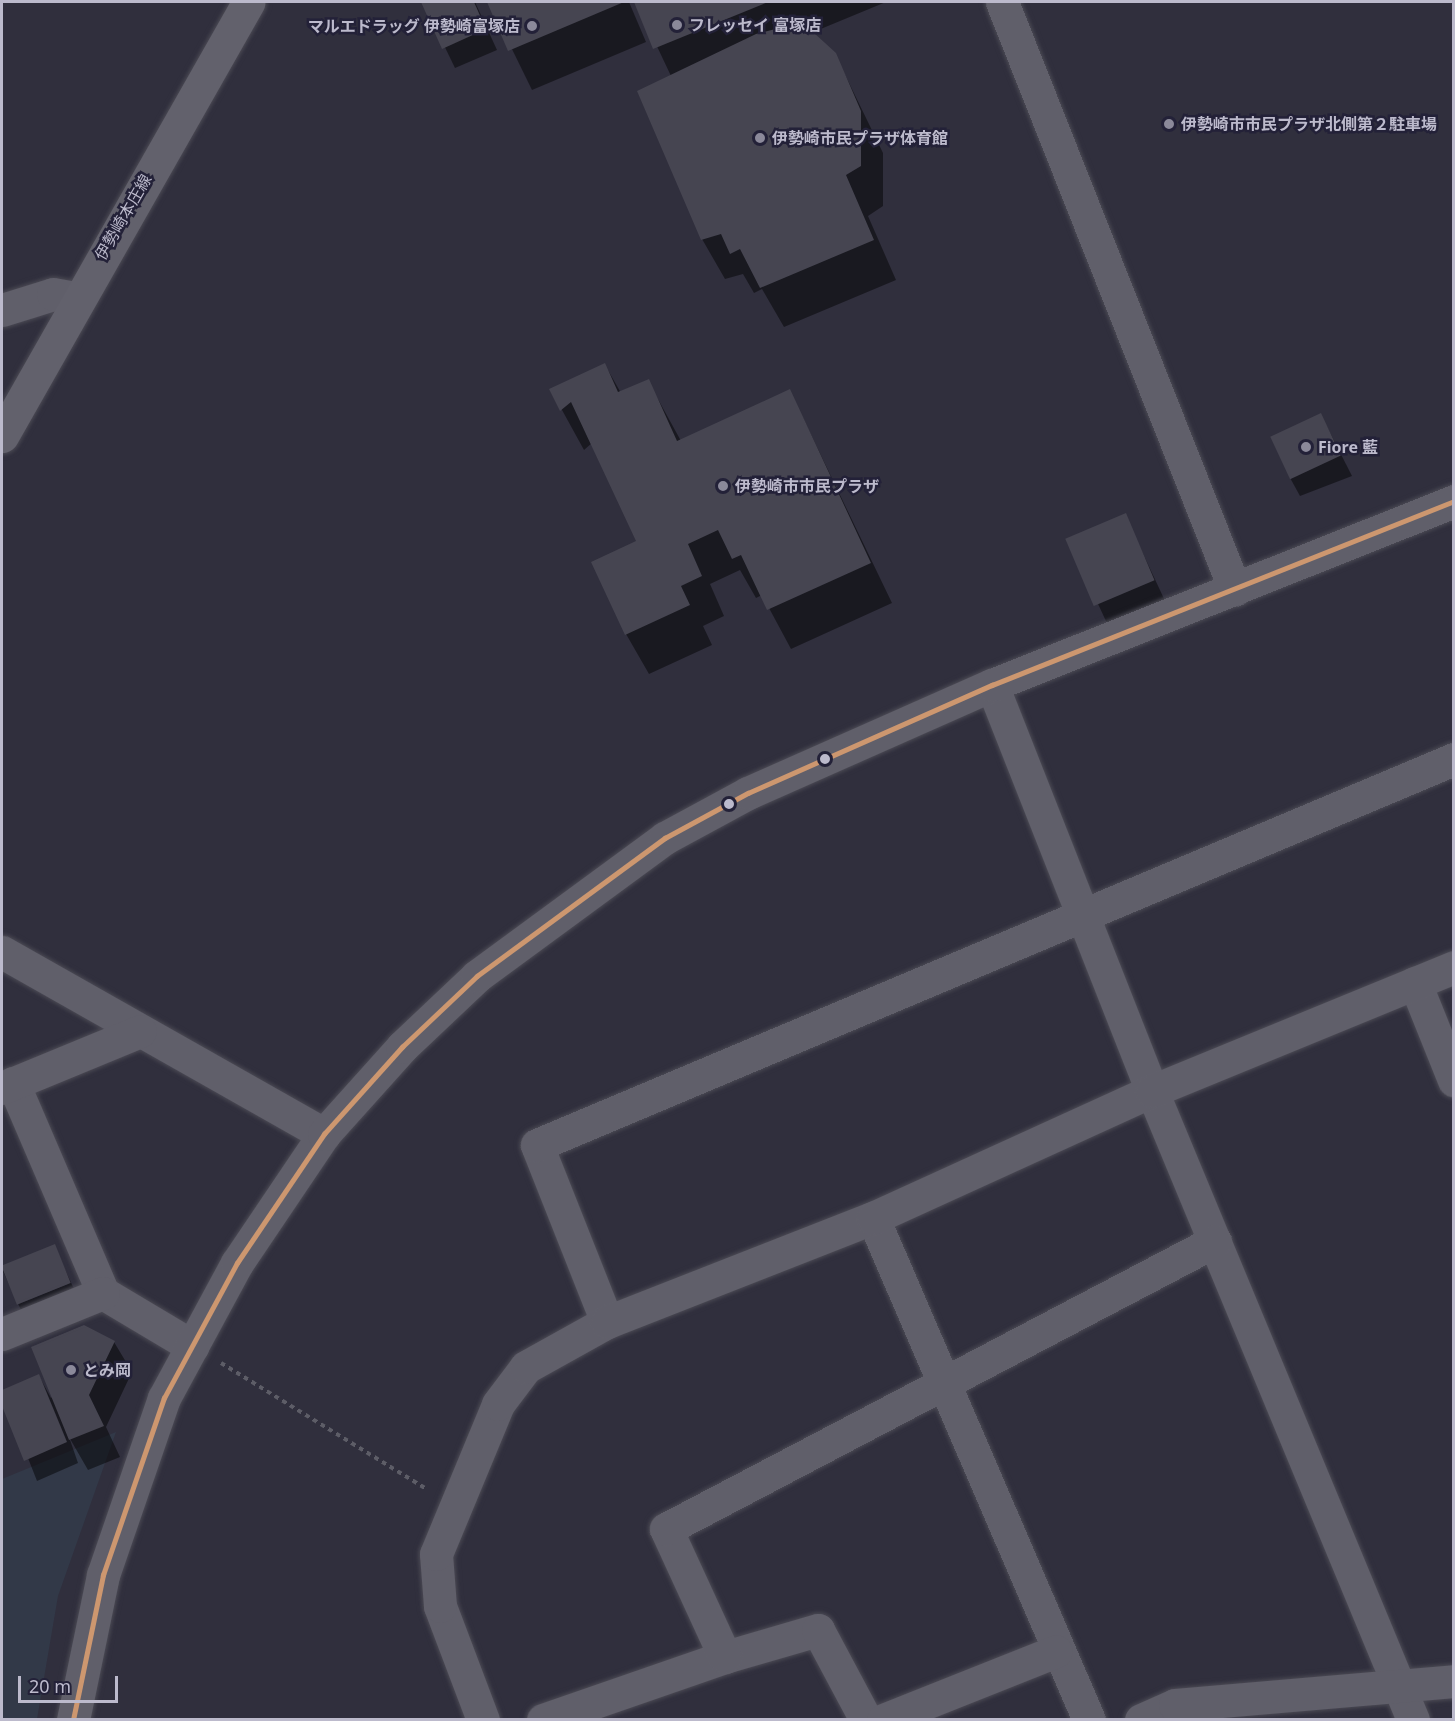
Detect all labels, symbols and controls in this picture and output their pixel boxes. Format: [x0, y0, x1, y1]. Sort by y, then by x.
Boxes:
place label: フレッセイ 富塚店 [689, 15, 821, 35]
place label: マルエドラッグ 伊勢崎富塚店 [308, 16, 520, 36]
marker: フレッセイ 富塚店 [670, 18, 684, 32]
marker: マルエドラッグ 伊勢崎富塚店 [525, 19, 539, 33]
place label: 伊勢崎市市民プラザ北側第２駐車場 [1181, 114, 1437, 134]
marker: 伊勢崎市市民プラザ北側第２駐車場 [1162, 117, 1176, 131]
place label: 伊勢崎市民プラザ体育館 [772, 128, 948, 148]
marker: 伊勢崎市民プラザ体育館 [753, 131, 767, 145]
street label: 伊勢崎本庄線 [91, 171, 155, 263]
place label: Fiore 藍 [1318, 437, 1378, 457]
marker: Fiore 藍 [1299, 440, 1313, 454]
place label: 伊勢崎市市民プラザ [735, 476, 879, 496]
marker: 伊勢崎市市民プラザ [716, 479, 730, 493]
unlabelled marker [819, 753, 831, 765]
unlabelled marker [723, 798, 735, 810]
place label: とみ岡 [83, 1360, 131, 1380]
marker: とみ岡 [64, 1363, 78, 1377]
scale bar [21, 1664, 122, 1702]
text: 20 m [29, 1674, 71, 1698]

